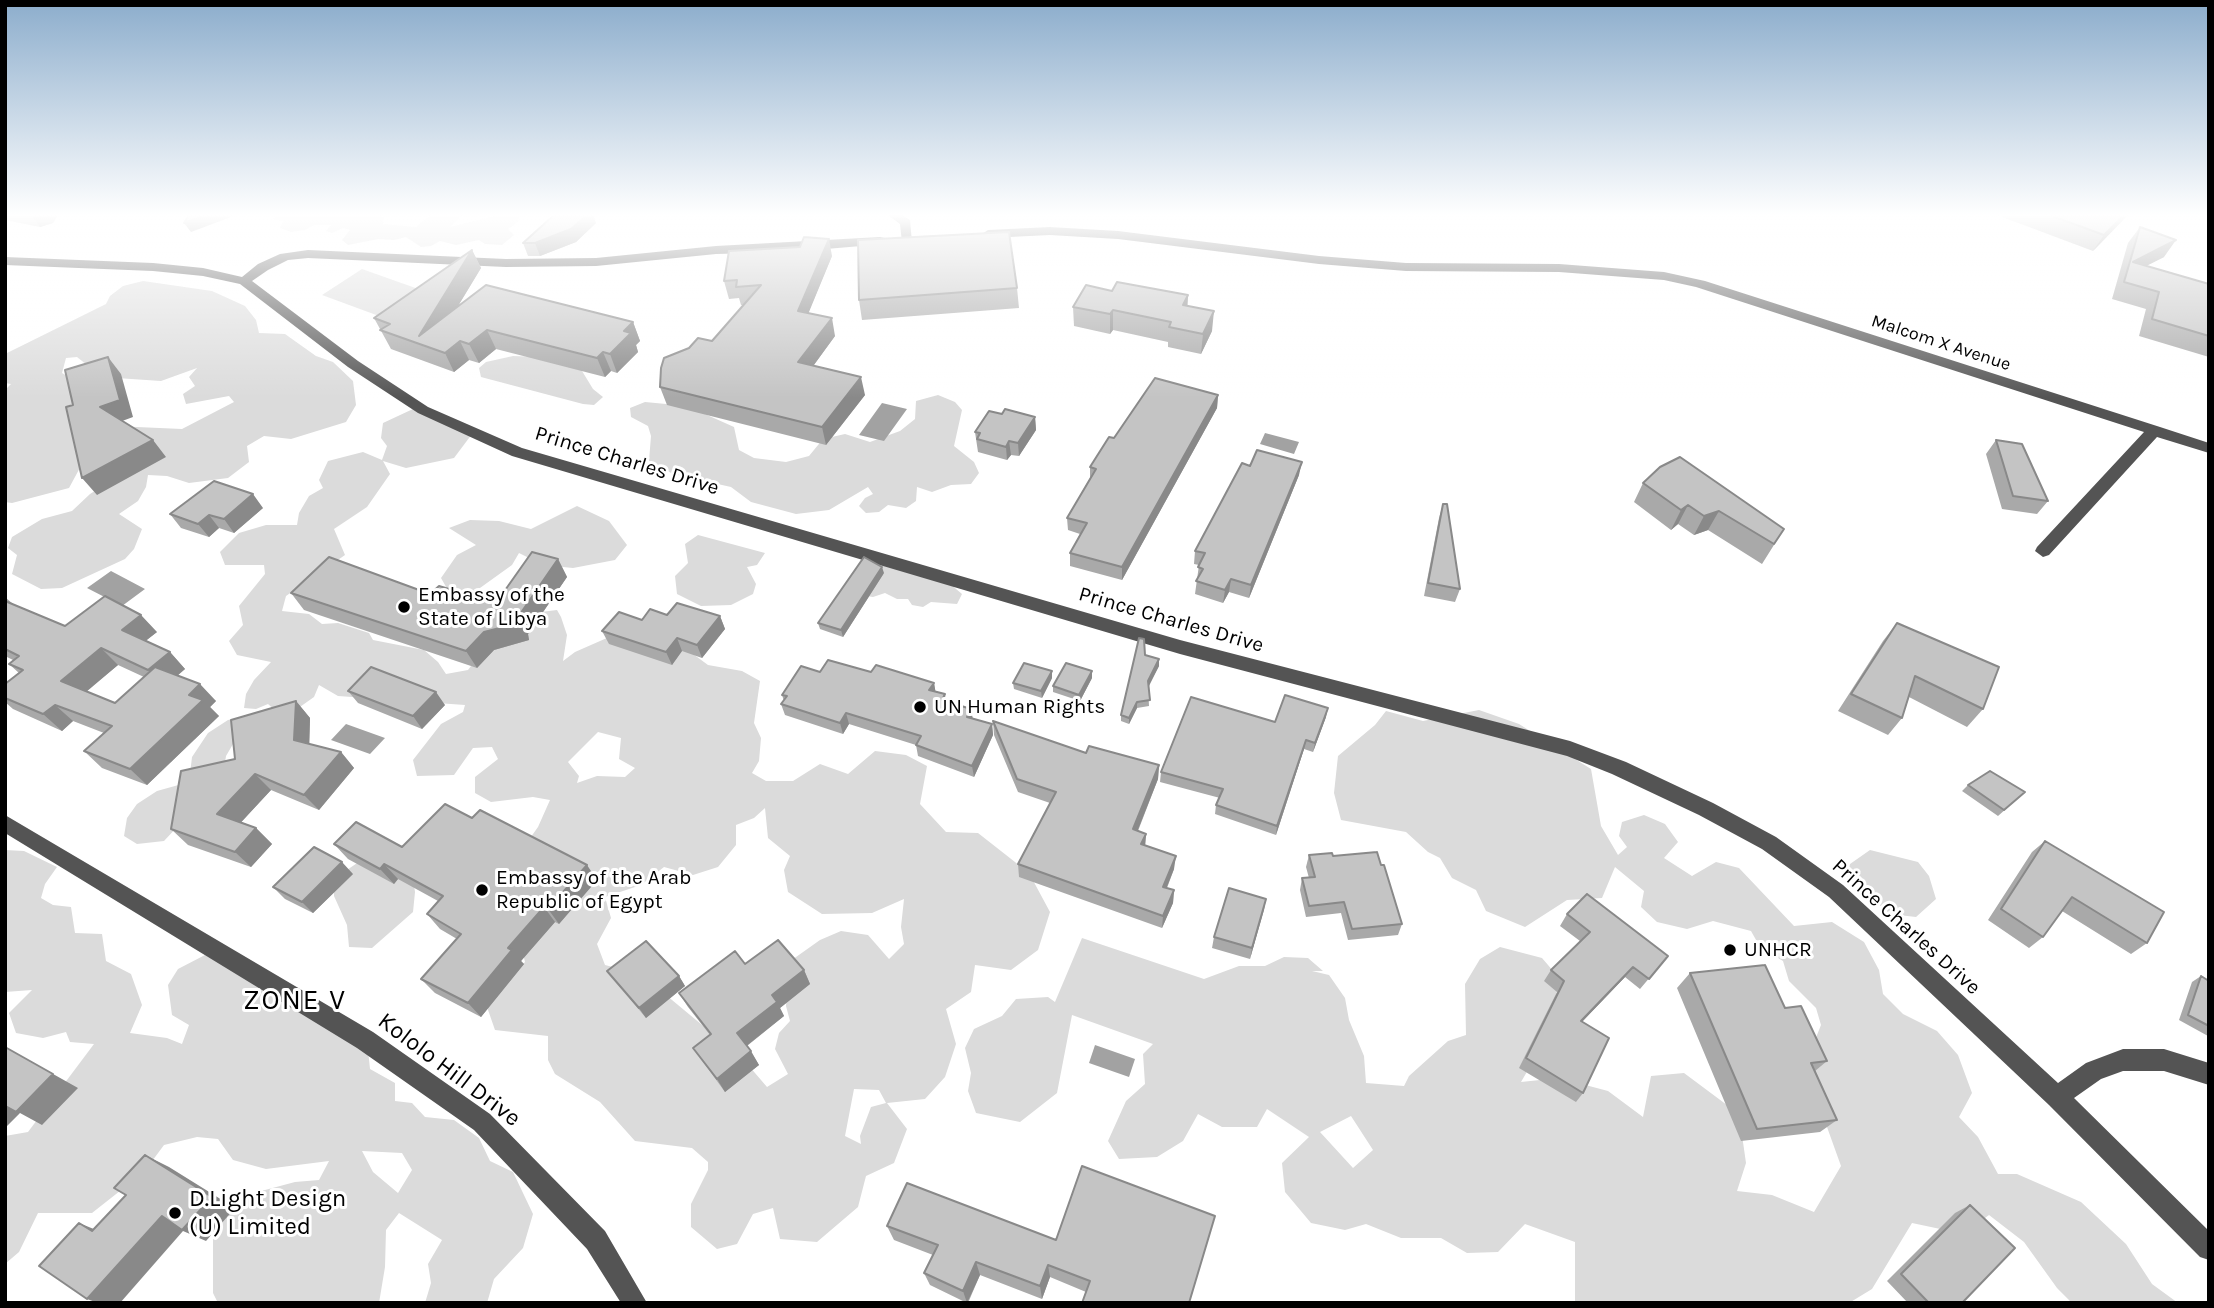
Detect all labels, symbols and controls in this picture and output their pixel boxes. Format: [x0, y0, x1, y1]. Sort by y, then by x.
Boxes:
street label: Malcom X Avenue [1868, 310, 2014, 376]
street label: Prince Charles Drive [532, 421, 722, 501]
place label: Embassy of the State of Libya [418, 582, 565, 632]
street label: Prince Charles Drive [1076, 582, 1266, 658]
marker: Embassy of the State of Libya [396, 599, 412, 615]
place label: UN Human Rights [934, 694, 1105, 720]
marker: UN Human Rights [912, 699, 928, 715]
street label: Prince Charles Drive [1827, 854, 1985, 1000]
place label: Embassy of the Arab Republic of Egypt [496, 865, 692, 915]
marker: Embassy of the Arab Republic of Egypt [474, 882, 490, 898]
place label: UNHCR [1744, 937, 1812, 963]
marker: UNHCR [1722, 942, 1738, 958]
district label: ZONE V [244, 984, 346, 1018]
street label: Kololo Hill Drive [372, 1007, 526, 1133]
place label: D.Light Design (U) Limited [189, 1185, 346, 1241]
marker: D.Light Design (U) Limited [167, 1205, 183, 1221]

